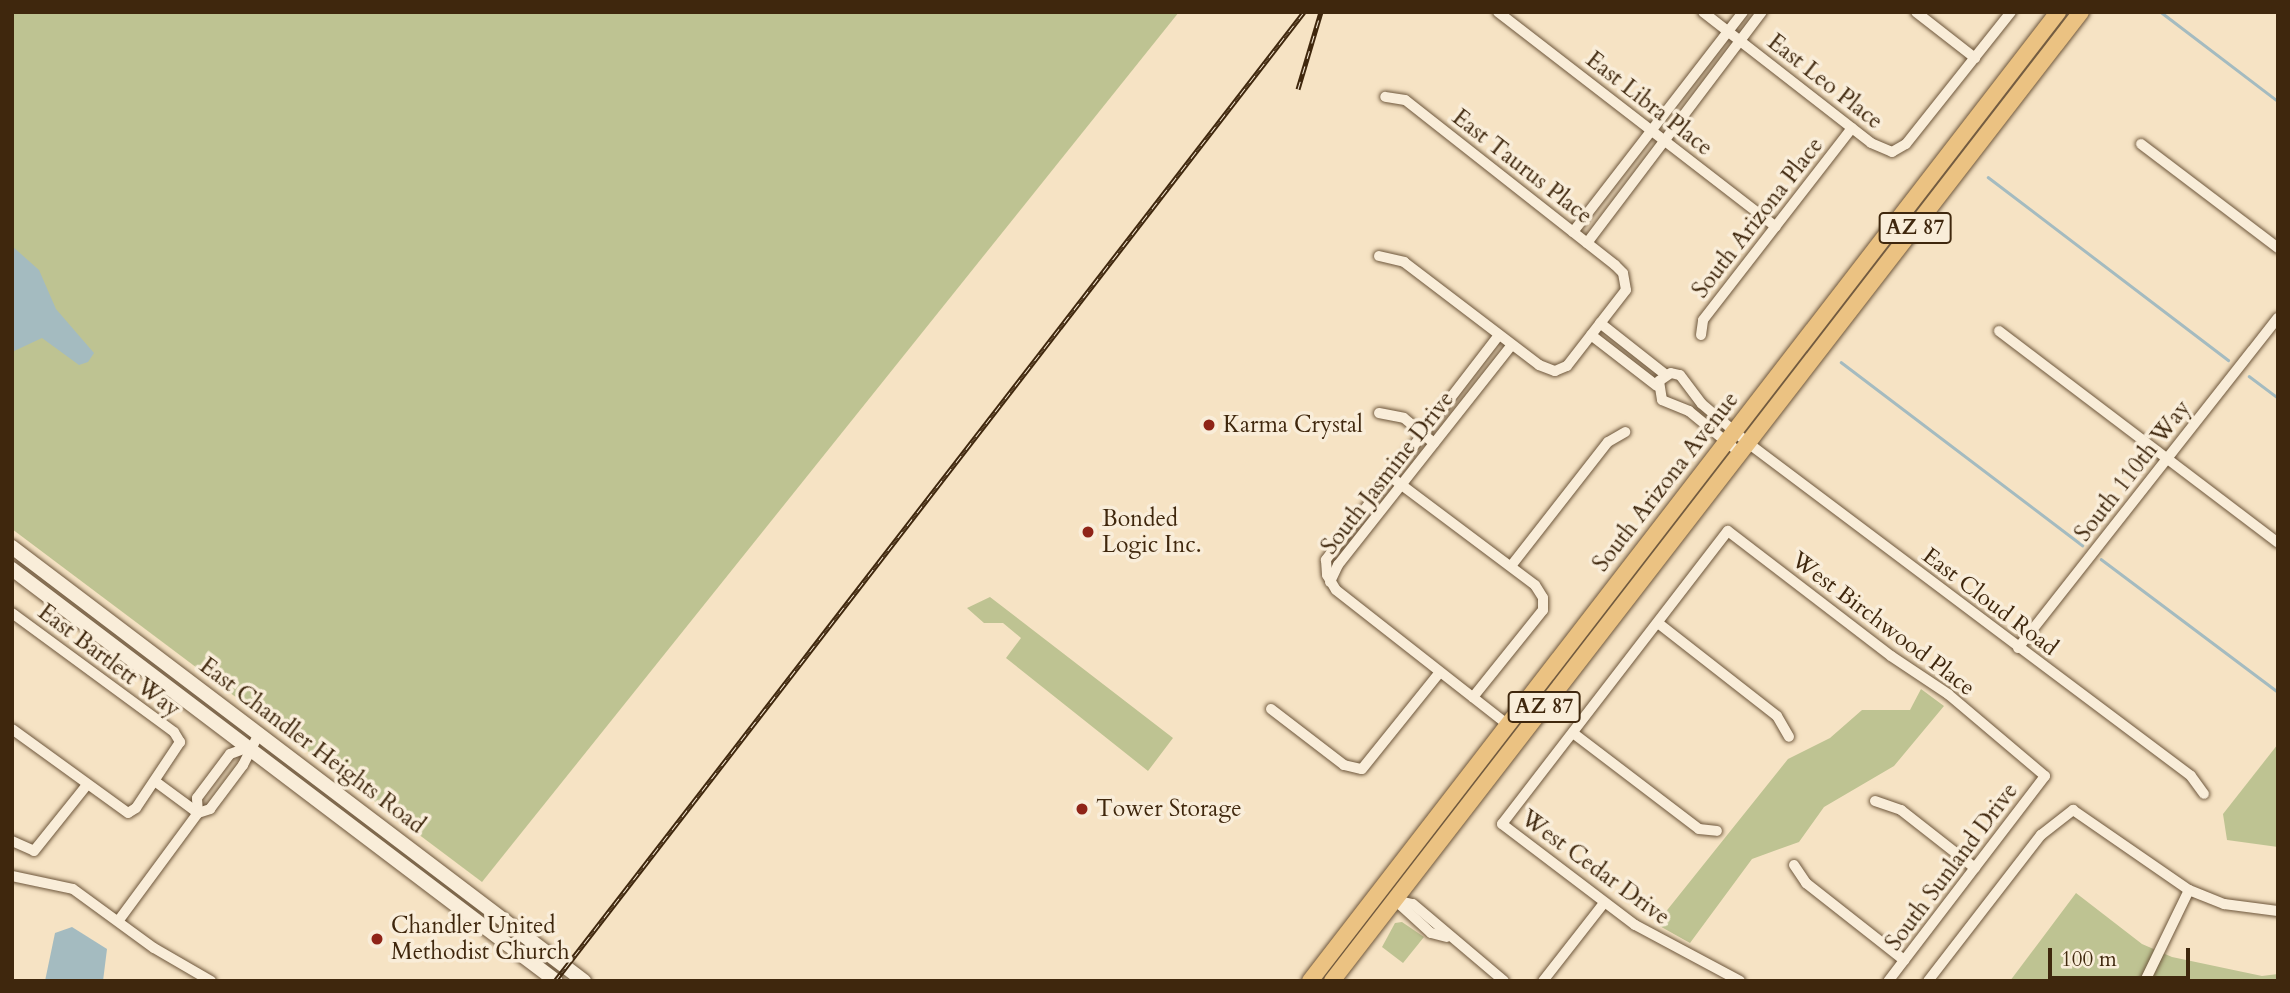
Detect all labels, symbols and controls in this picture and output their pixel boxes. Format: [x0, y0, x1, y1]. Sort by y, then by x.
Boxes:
street label: East Leo Place [1762, 28, 1888, 136]
street label: East Libra Place [1580, 46, 1718, 162]
street label: East Taurus Place [1447, 104, 1597, 230]
street label: South Arizona Place [1687, 132, 1829, 304]
road number: AZ 87 [1878, 210, 1952, 246]
street label: South Jasmine Drive [1316, 386, 1460, 560]
street label: South Arizona Avenue [1587, 387, 1745, 577]
street label: South 110th Way [2069, 395, 2197, 547]
place label: Karma Crystal [1223, 411, 1363, 439]
marker: Karma Crystal [1201, 417, 1217, 433]
place label: Bonded Logic Inc. [1102, 505, 1202, 559]
marker: Bonded Logic Inc. [1080, 524, 1096, 540]
street label: East Cloud Road [1917, 542, 2063, 662]
street label: West Birchwood Place [1786, 546, 1980, 702]
street label: East Bartlett Way [32, 599, 186, 723]
street label: East Chandler Heights Road [194, 652, 430, 840]
road number: AZ 87 [1507, 690, 1581, 724]
street label: South Sunland Drive [1880, 778, 2024, 956]
place label: Tower Storage [1096, 795, 1242, 823]
marker: Tower Storage [1074, 801, 1090, 817]
street label: West Cedar Drive [1515, 805, 1675, 931]
place label: Chandler United Methodist Church [391, 912, 570, 966]
marker: Chandler United Methodist Church [369, 931, 385, 947]
scale bar [2052, 934, 2194, 978]
text: 100 m [2061, 945, 2117, 974]

